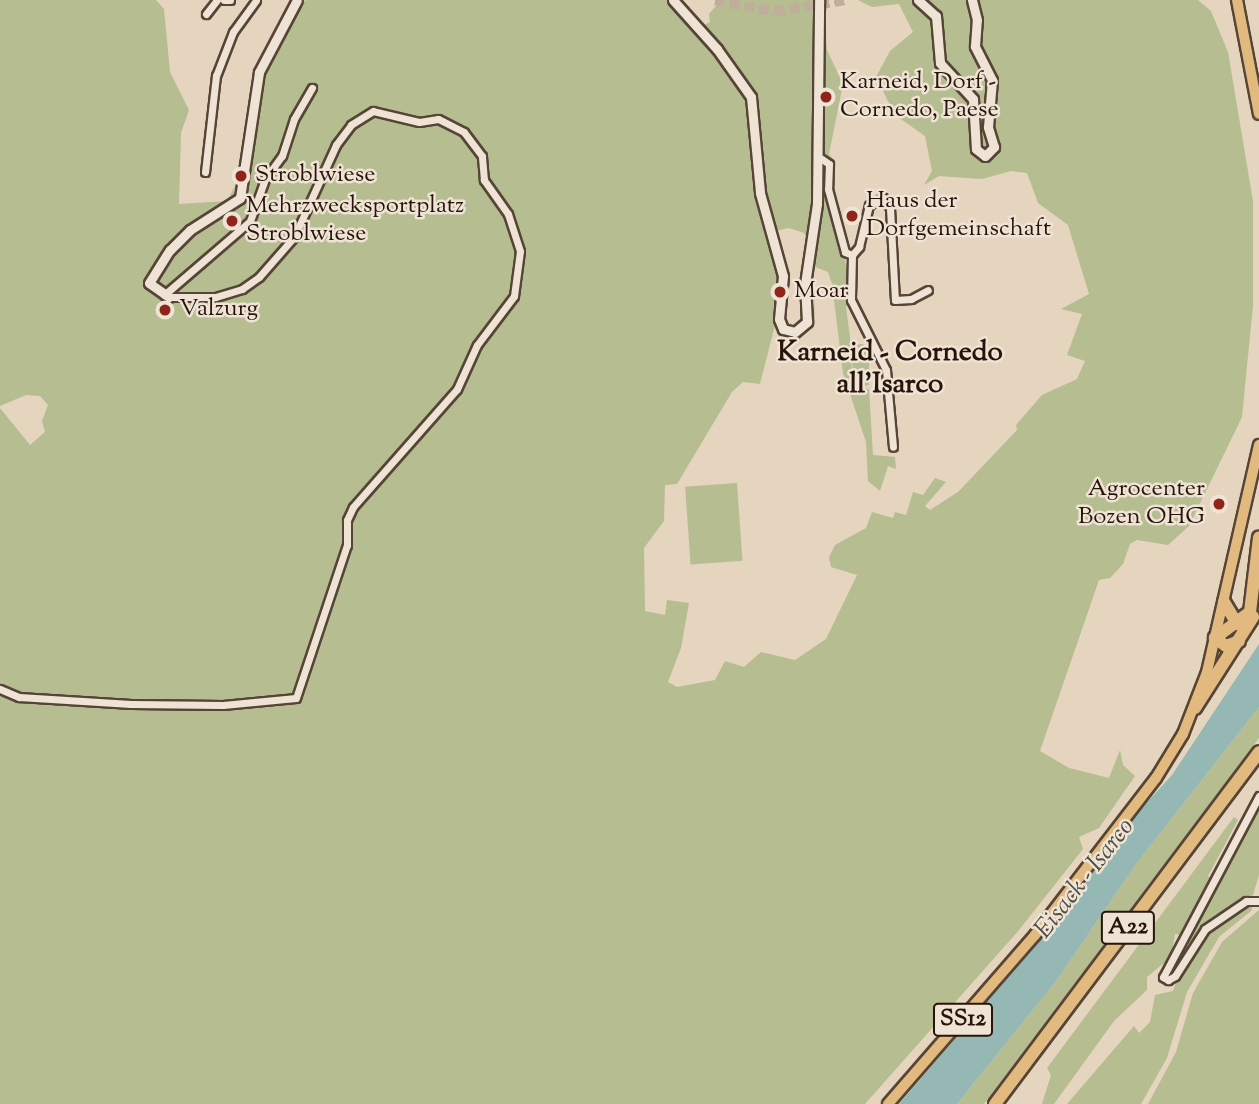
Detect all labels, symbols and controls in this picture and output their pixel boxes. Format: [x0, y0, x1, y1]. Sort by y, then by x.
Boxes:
place label: Karneid, Dorf - Cornedo, Paese [840, 69, 999, 125]
marker: Karneid, Dorf - Cornedo, Paese [818, 89, 834, 105]
place label: Stroblwiese [255, 162, 375, 190]
marker: Stroblwiese [233, 168, 249, 184]
place label: Haus der Dorfgemeinschaft [866, 188, 1051, 244]
place label: Mehrzwecksportplatz Stroblwiese [246, 193, 464, 249]
marker: Haus der Dorfgemeinschaft [844, 208, 860, 224]
marker: Mehrzwecksportplatz Stroblwiese [224, 213, 240, 229]
place label: Moar [794, 278, 849, 306]
marker: Moar [772, 284, 788, 300]
place label: Valzurg [179, 296, 258, 324]
marker: Valzurg [157, 302, 173, 318]
district label: Karneid - Cornedo all'Isarco [777, 336, 1003, 402]
place label: Agrocenter Bozen OHG [1078, 476, 1205, 532]
marker: Agrocenter Bozen OHG [1211, 496, 1227, 512]
water label: Eisack - Isarco [1028, 813, 1142, 945]
road number: A22 [1100, 909, 1156, 948]
road number: SS12 [932, 1001, 995, 1040]

